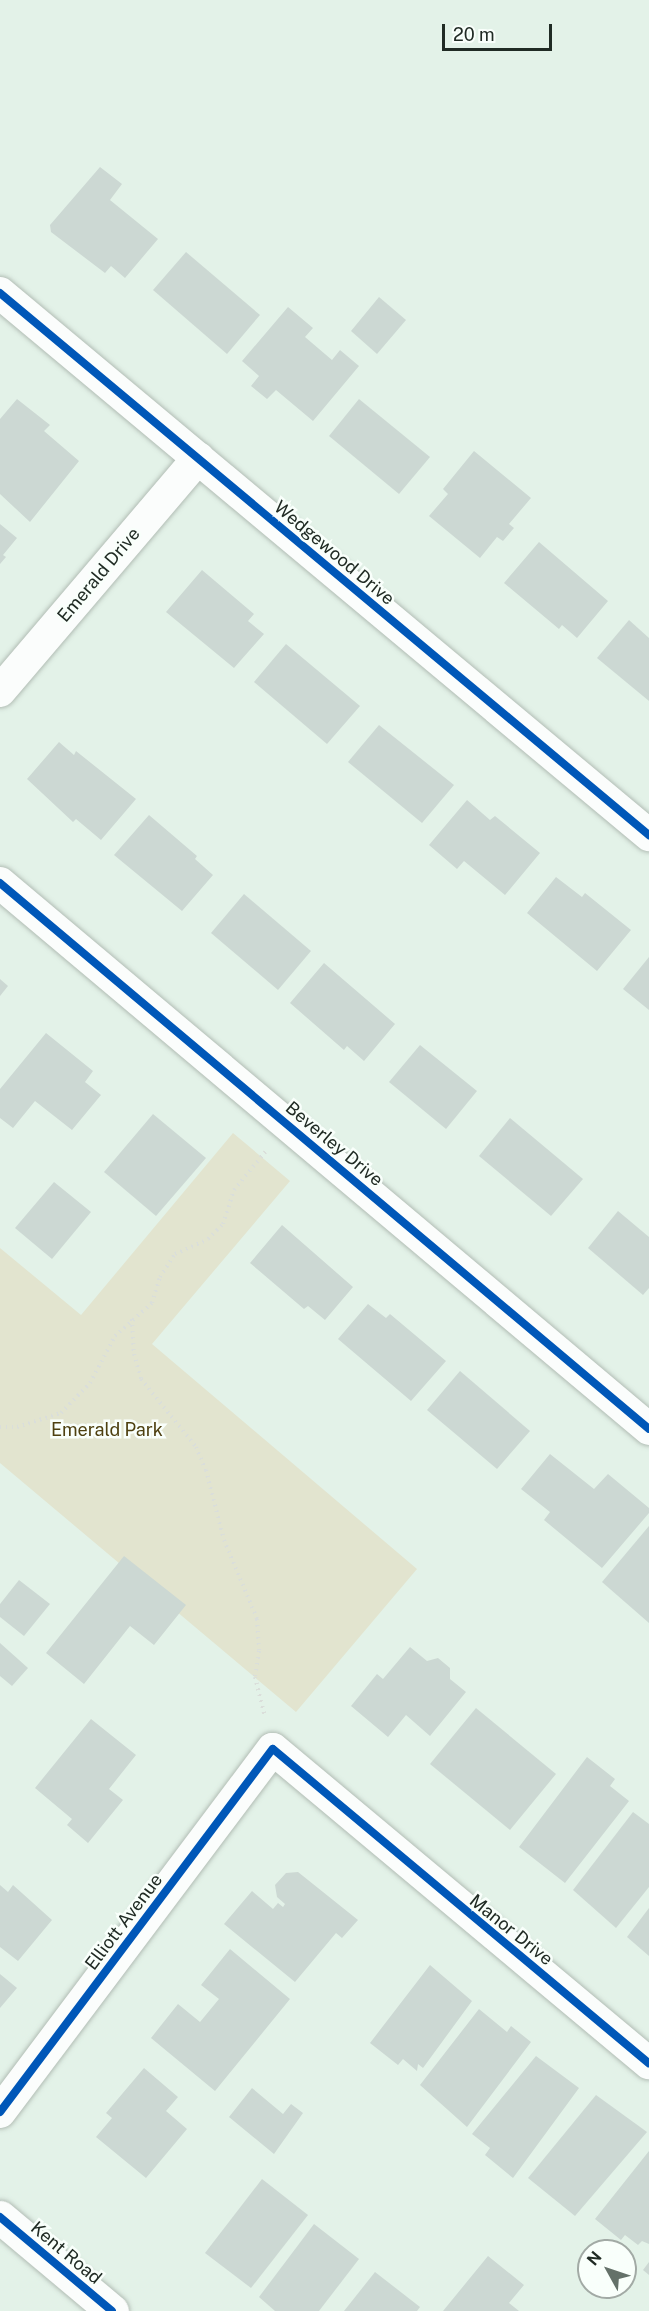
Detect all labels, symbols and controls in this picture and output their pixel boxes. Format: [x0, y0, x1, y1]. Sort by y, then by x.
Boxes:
scale bar [445, 12, 554, 50]
text: 20 m [453, 24, 495, 45]
street label: Wedgewood Drive [269, 496, 399, 610]
street label: Emerald Drive [53, 523, 145, 627]
street label: Beverley Drive [281, 1097, 387, 1191]
park label: Emerald Park [51, 1419, 163, 1441]
street label: Elliott Avenue [81, 1870, 167, 1974]
street label: Manor Drive [465, 1890, 557, 1970]
street label: Kent Road [26, 2217, 106, 2289]
north arrow [577, 2239, 637, 2299]
text: N [583, 2247, 606, 2269]

